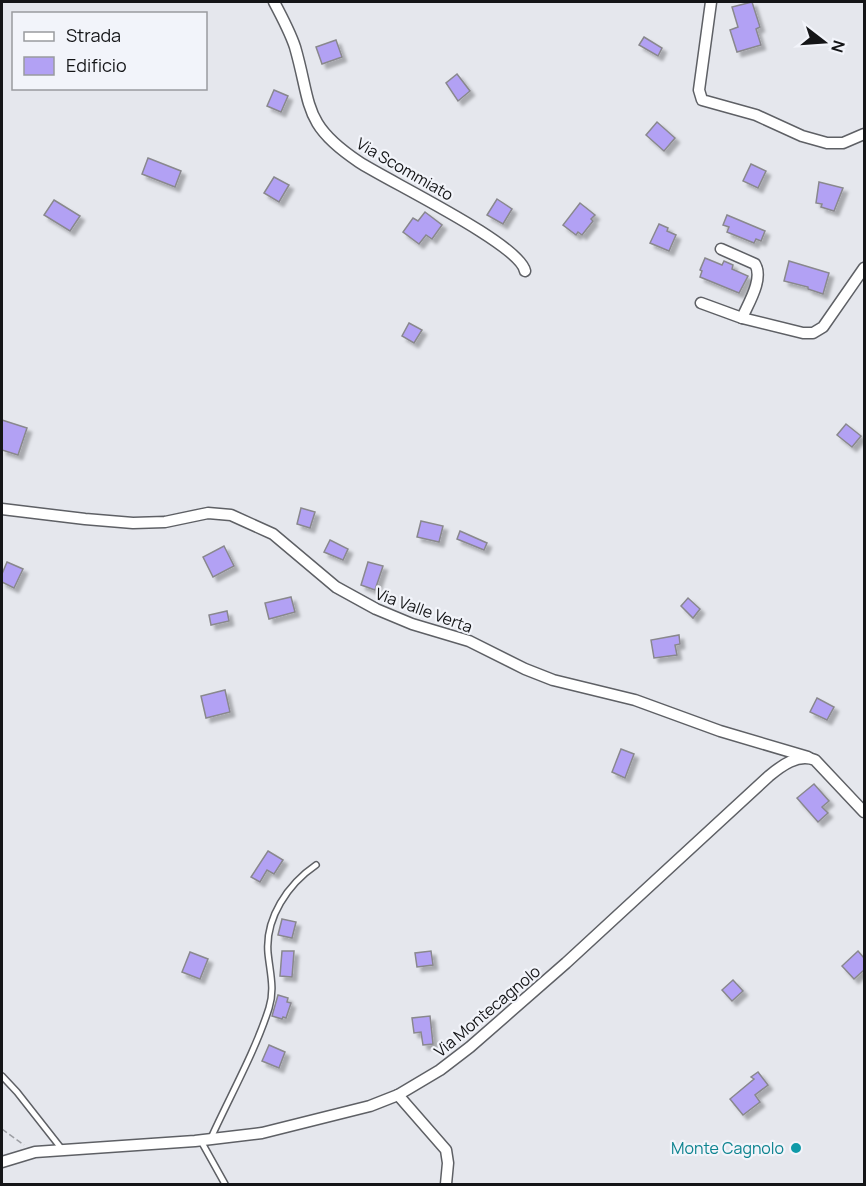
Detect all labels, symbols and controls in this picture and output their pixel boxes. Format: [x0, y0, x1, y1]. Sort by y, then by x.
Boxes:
legend [12, 12, 207, 90]
north arrow [794, 12, 854, 72]
text: Strada [66, 23, 121, 47]
text: N [826, 38, 851, 55]
text: Edificio [66, 53, 127, 77]
street label: Via Scommiato [353, 132, 457, 206]
street label: Via Valle Verta [372, 582, 476, 638]
street label: Via Montecagnolo [429, 960, 545, 1062]
place label: Monte Cagnolo [671, 1137, 784, 1159]
marker: Monte Cagnolo [789, 1141, 803, 1155]

